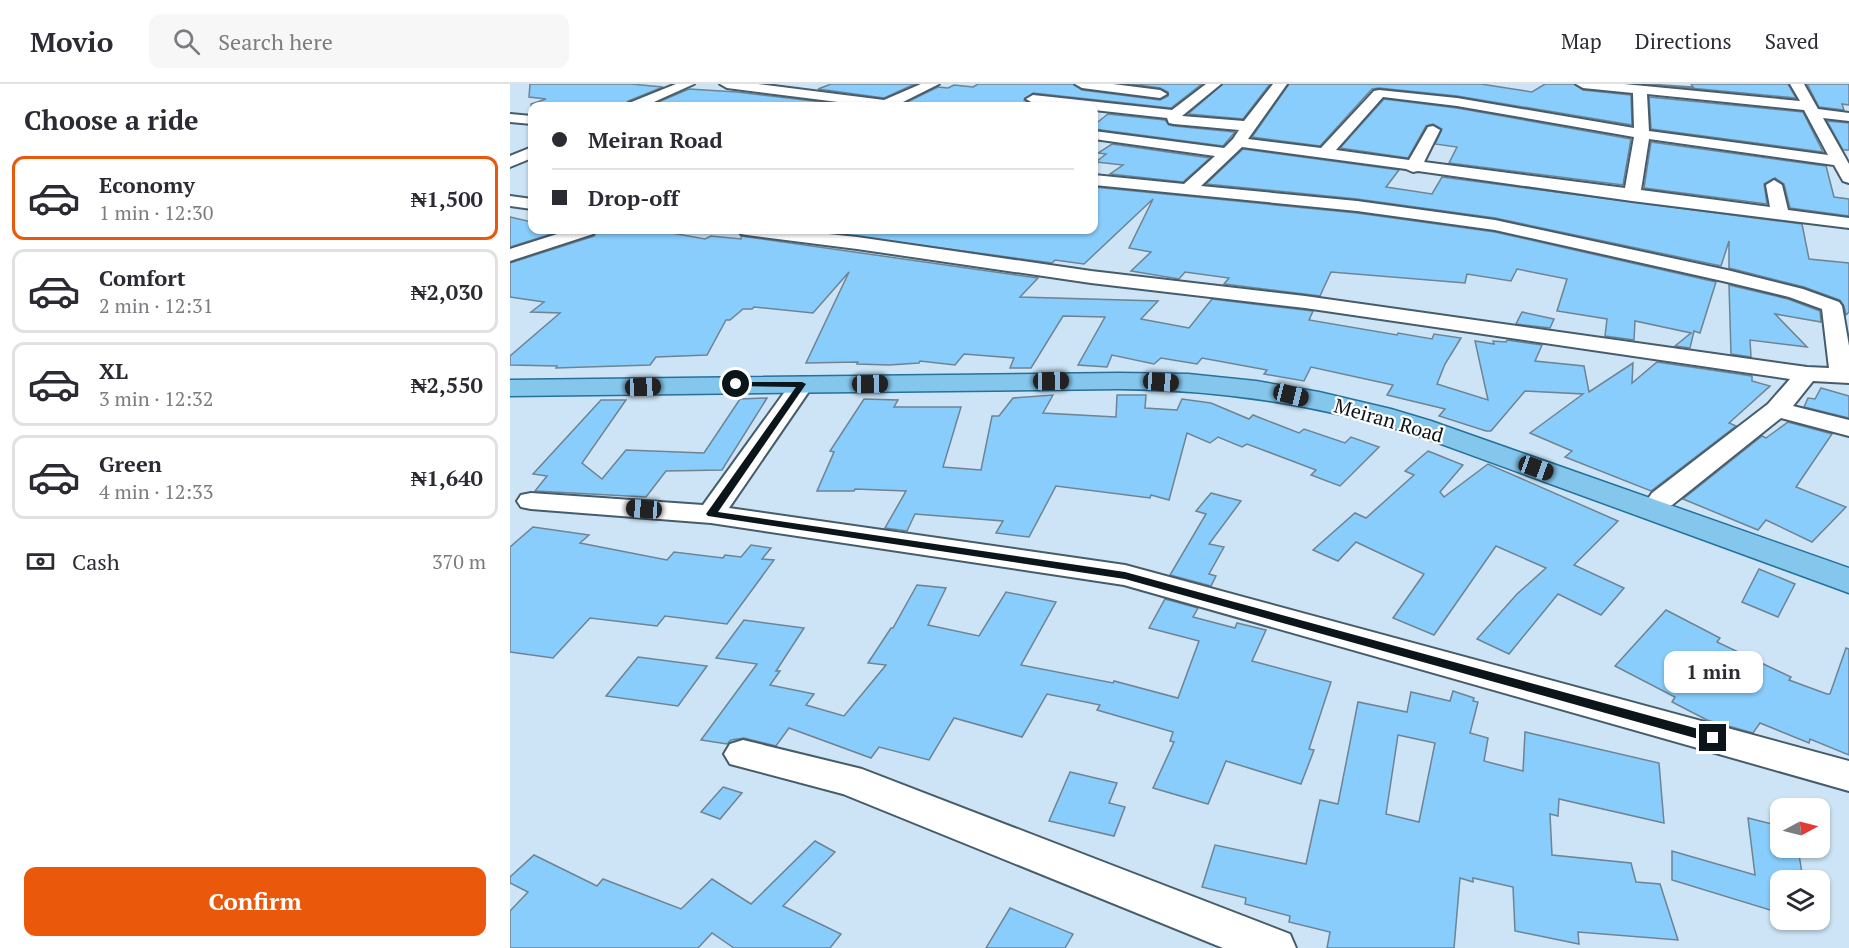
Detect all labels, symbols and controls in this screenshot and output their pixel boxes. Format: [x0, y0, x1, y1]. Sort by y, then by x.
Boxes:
search box [149, 14, 569, 68]
text: Movio [30, 23, 113, 60]
icon: search [170, 25, 203, 58]
text: Search here [218, 27, 333, 56]
text: Map [1561, 27, 1602, 55]
text: Directions [1635, 27, 1732, 55]
text: Saved [1765, 27, 1819, 55]
text: Choose a ride [24, 102, 199, 138]
text: Meiran Road [588, 125, 723, 154]
text: Economy [99, 170, 195, 199]
icon: car [27, 171, 81, 225]
text: Drop-off [588, 183, 679, 212]
text: ₦1,500 [411, 184, 483, 213]
text: 1 min · 12:30 [99, 199, 213, 226]
text: Comfort [99, 263, 185, 292]
icon: car [27, 264, 81, 318]
text: ₦2,030 [411, 277, 483, 306]
text: 2 min · 12:31 [99, 292, 213, 319]
text: XL [99, 356, 128, 385]
icon: car [27, 357, 81, 411]
text: ₦2,550 [411, 370, 483, 399]
route start [722, 370, 749, 397]
car [1033, 372, 1069, 390]
car [1142, 372, 1180, 392]
car [852, 375, 888, 393]
car [625, 377, 661, 397]
car [1271, 382, 1311, 408]
text: 3 min · 12:32 [99, 385, 213, 412]
street label: Meiran Road [1331, 392, 1447, 448]
text: Green [99, 449, 162, 478]
icon: car [27, 450, 81, 504]
car [1516, 453, 1556, 483]
text: ₦1,640 [411, 463, 483, 492]
text: 4 min · 12:33 [99, 478, 213, 505]
car [625, 499, 663, 519]
icon: cash [24, 545, 57, 578]
text: Cash [72, 547, 120, 576]
text: 370 m [432, 548, 486, 575]
callout: 1 min [1664, 651, 1762, 693]
text: 1 min [1686, 658, 1741, 685]
route end [1699, 724, 1726, 751]
north arrow [1770, 798, 1830, 858]
map controls [1770, 798, 1830, 930]
button: Confirm [24, 867, 486, 936]
button: layers [1770, 870, 1830, 930]

